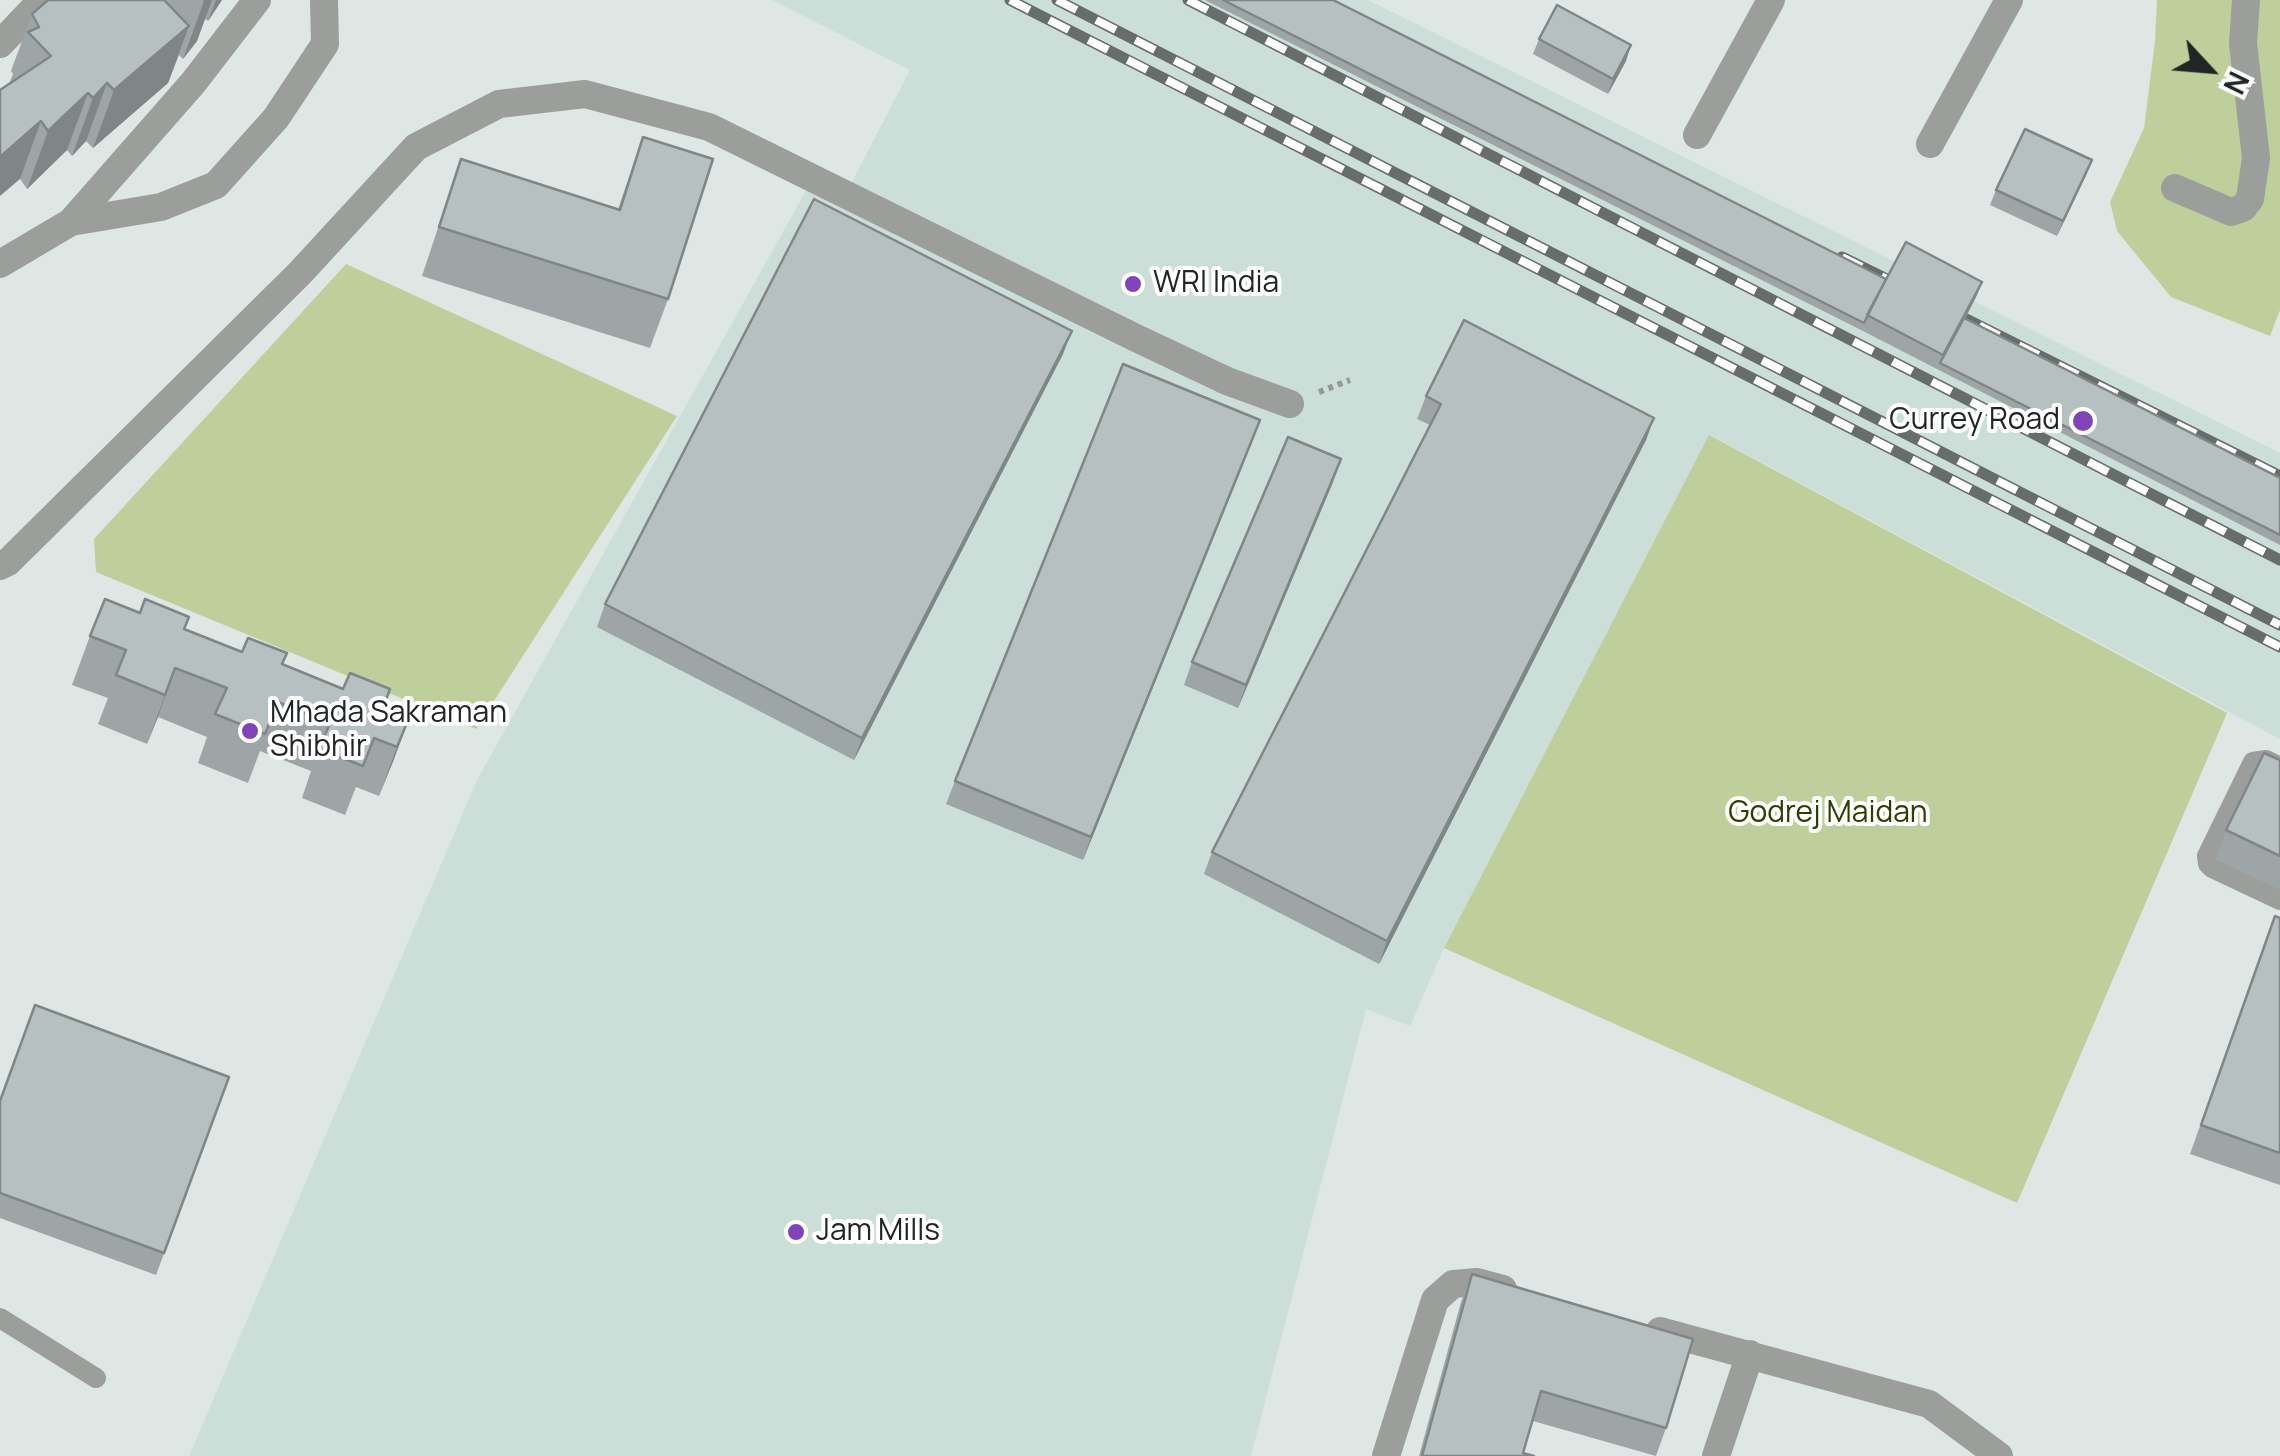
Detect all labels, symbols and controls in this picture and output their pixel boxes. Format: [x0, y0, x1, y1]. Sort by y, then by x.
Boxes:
north arrow [2160, 20, 2260, 120]
text: N [2215, 66, 2258, 101]
place label: WRI India [1153, 266, 1279, 302]
marker: WRI India [1122, 273, 1144, 295]
place label: Currey Road [1889, 403, 2060, 439]
marker: Currey Road [2070, 408, 2096, 434]
place label: Mhada Sakraman Shibhir [270, 696, 507, 766]
marker: Mhada Sakraman Shibhir [239, 720, 261, 742]
park label: Godrej Maidan [1728, 796, 1928, 832]
place label: Jam Mills [816, 1214, 940, 1250]
marker: Jam Mills [785, 1221, 807, 1243]

